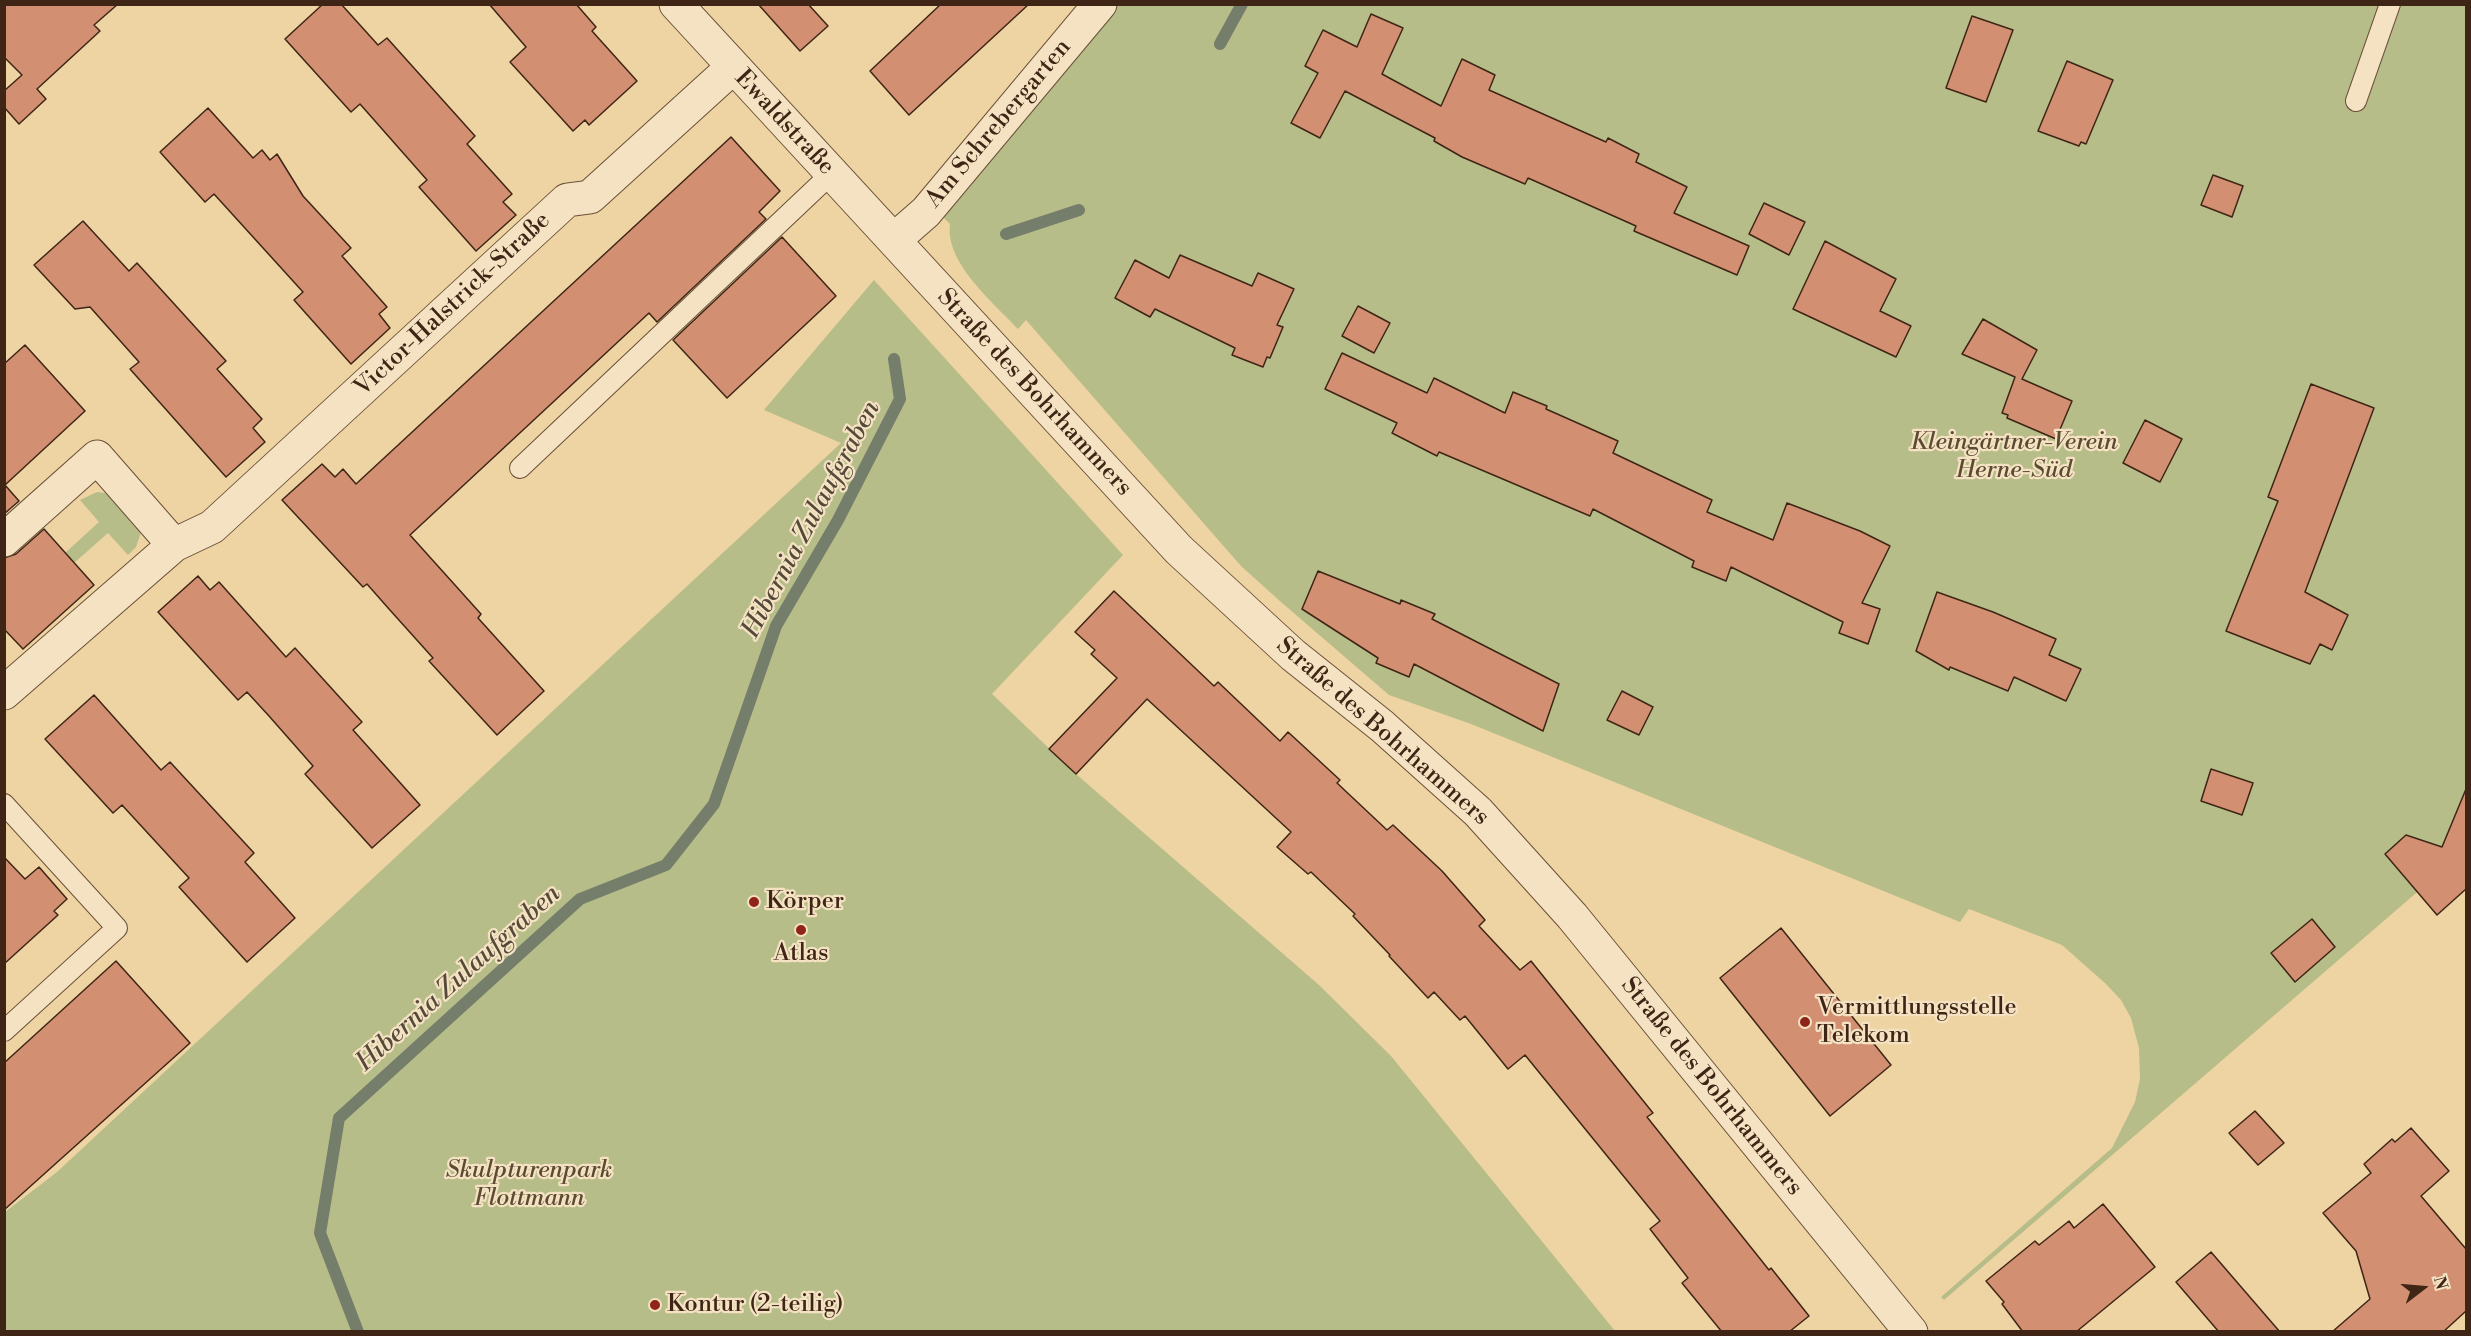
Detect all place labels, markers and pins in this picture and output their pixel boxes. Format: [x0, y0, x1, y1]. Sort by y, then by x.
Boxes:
place label: Körper [766, 888, 844, 916]
marker: Körper [747, 895, 761, 909]
marker: Atlas [794, 923, 808, 937]
place label: Atlas [773, 940, 829, 968]
place label: Vermittlungsstelle Telekom [1817, 994, 2017, 1050]
marker: Vermittlungsstelle Telekom [1798, 1015, 1812, 1029]
place label: Kontur (2-teilig) [667, 1291, 843, 1319]
marker: Kontur (2-teilig) [648, 1298, 662, 1312]

